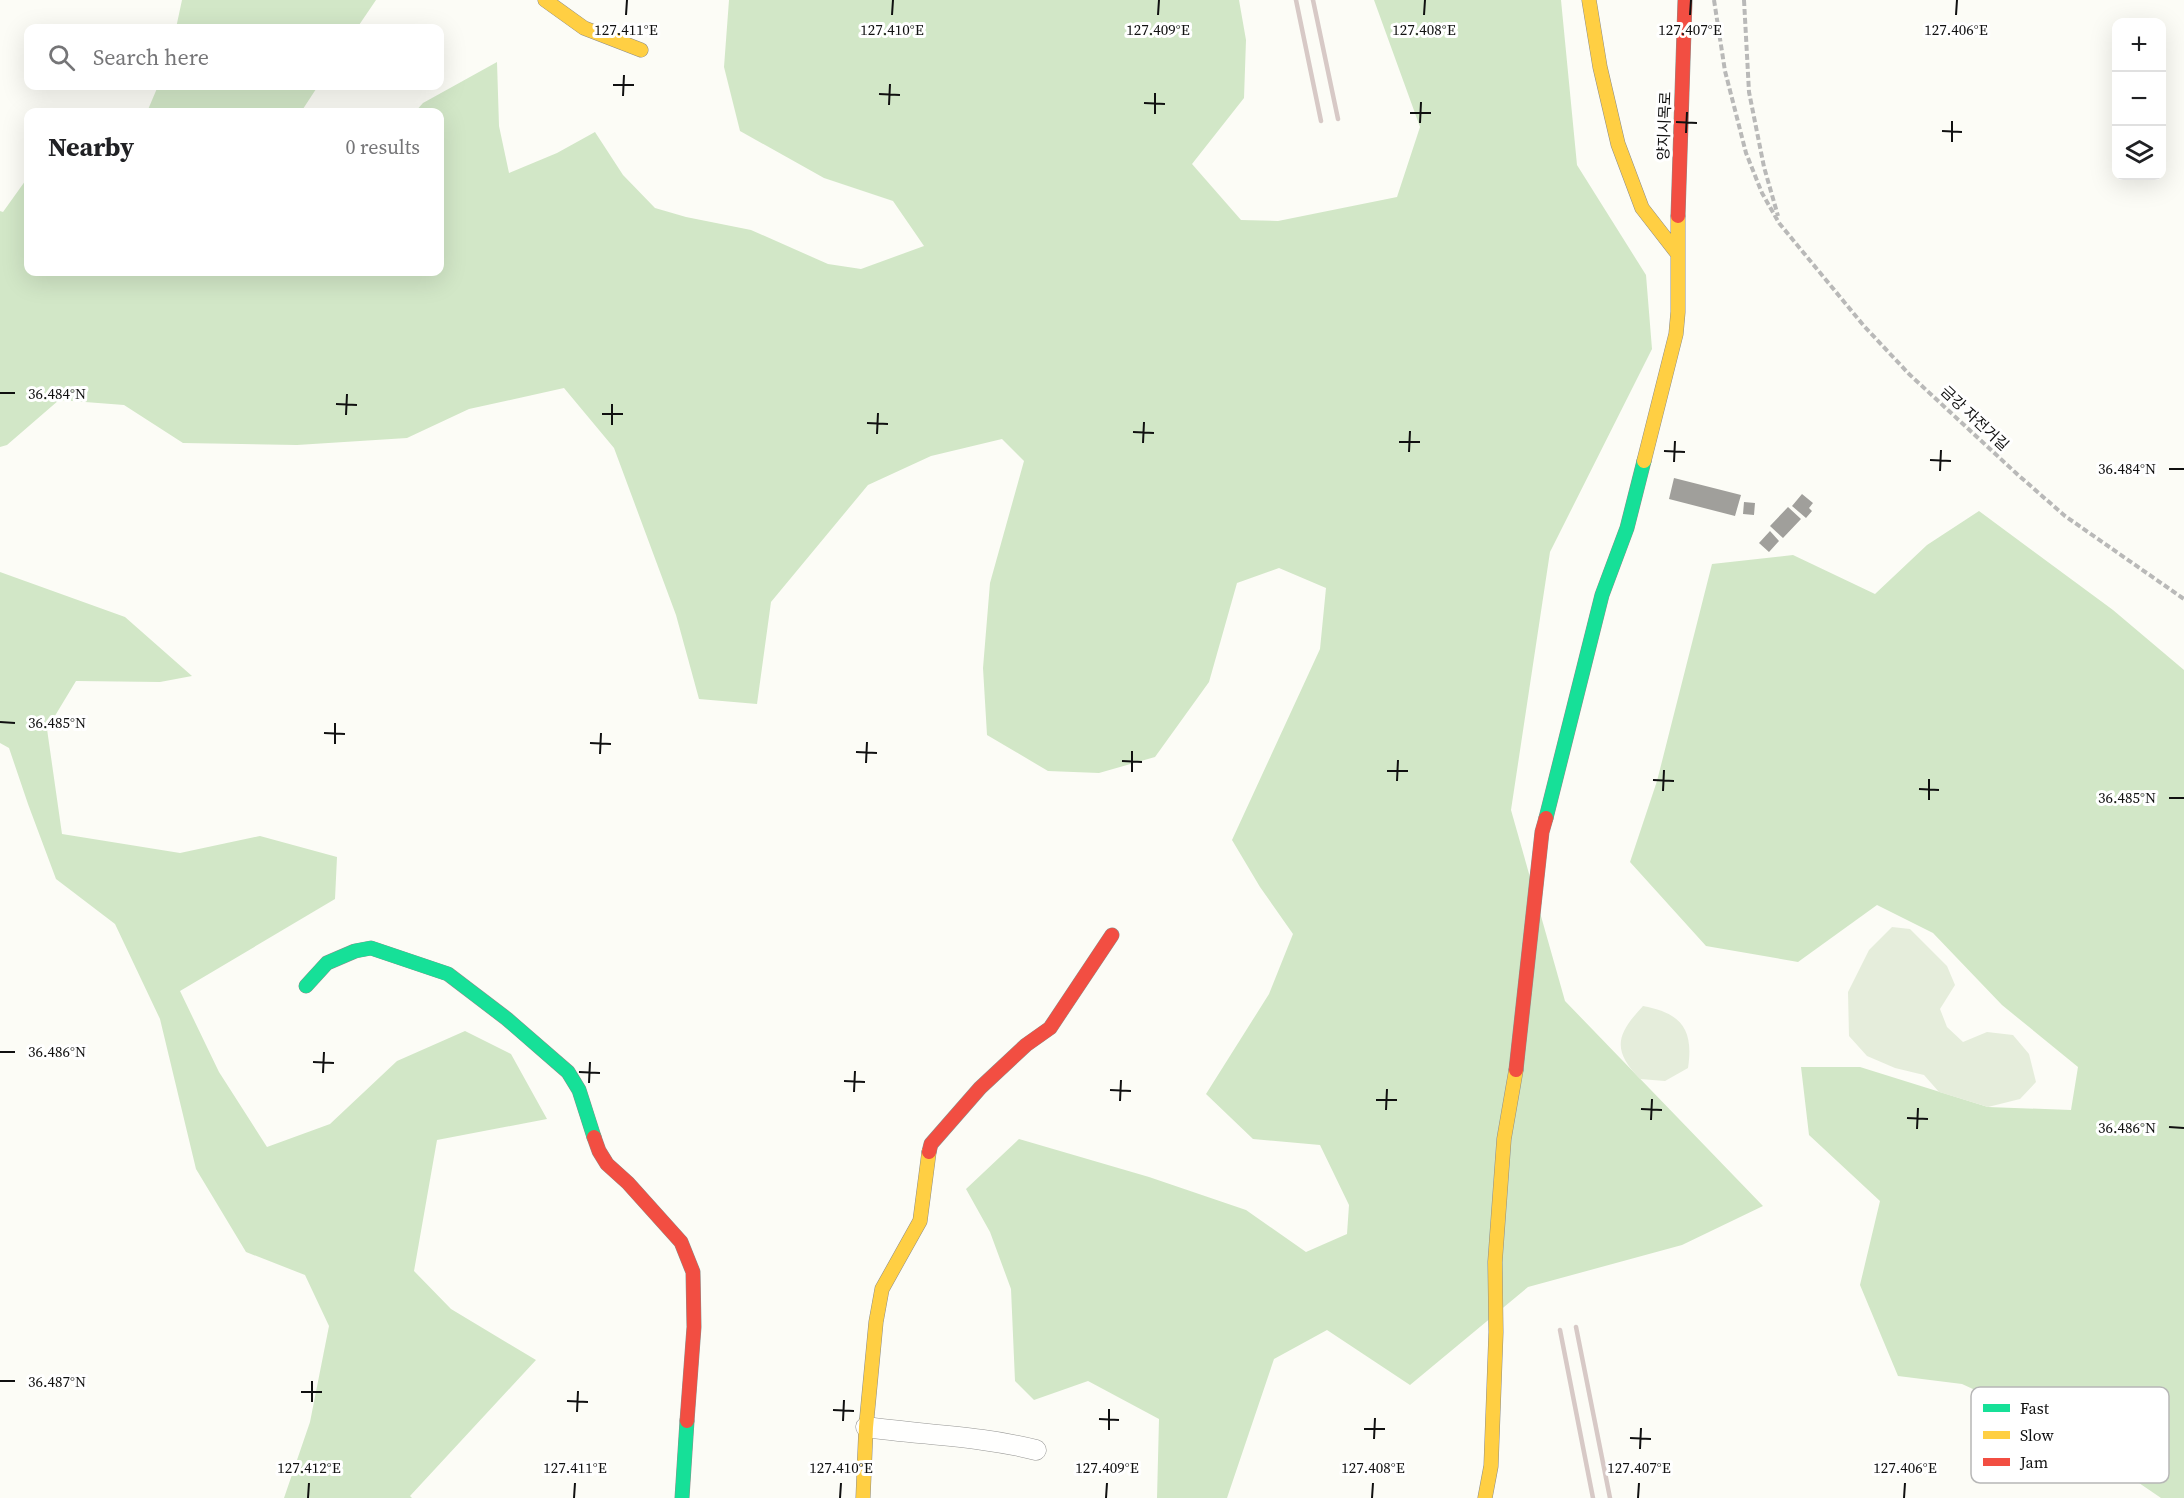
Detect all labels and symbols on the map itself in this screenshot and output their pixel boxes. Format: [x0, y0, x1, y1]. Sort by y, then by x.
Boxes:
text: 127.411°E [594, 19, 658, 40]
text: 127.410°E [860, 19, 924, 40]
text: 127.409°E [1126, 19, 1190, 40]
text: 127.408°E [1392, 19, 1456, 40]
text: 127.407°E [1658, 19, 1722, 40]
text: 127.406°E [1924, 19, 1988, 40]
street label: 양지시목로 [1652, 91, 1676, 161]
street label: 금강 자전거길 [1936, 381, 2014, 455]
text: 36.484°N [28, 383, 86, 404]
text: 36.484°N [2098, 458, 2156, 479]
text: 36.485°N [28, 712, 86, 733]
text: 36.485°N [2098, 787, 2156, 808]
text: 36.486°N [28, 1041, 86, 1062]
text: 36.486°N [2098, 1117, 2156, 1138]
text: 36.487°N [28, 1371, 86, 1392]
legend [1971, 1387, 2169, 1483]
text: Fast [2020, 1397, 2050, 1419]
text: Slow [2020, 1424, 2055, 1446]
text: Jam [2019, 1451, 2048, 1473]
text: 127.412°E [277, 1457, 341, 1478]
text: 127.411°E [543, 1457, 607, 1478]
text: 127.410°E [809, 1457, 873, 1478]
text: 127.409°E [1075, 1457, 1139, 1478]
text: 127.408°E [1341, 1457, 1405, 1478]
text: 127.407°E [1607, 1457, 1671, 1478]
text: 127.406°E [1873, 1457, 1937, 1478]

